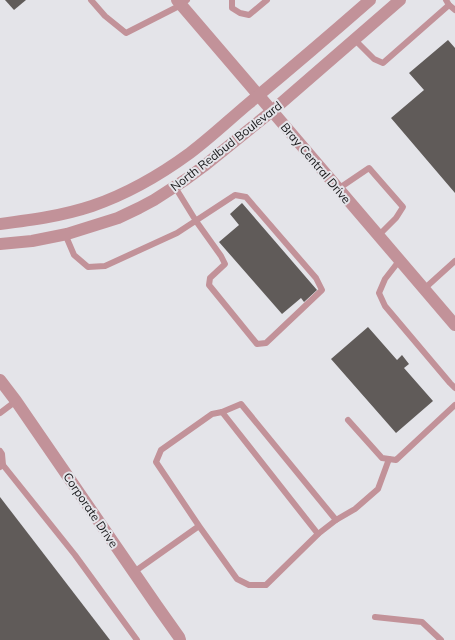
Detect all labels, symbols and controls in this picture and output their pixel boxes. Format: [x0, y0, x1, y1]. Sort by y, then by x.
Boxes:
street label: North Redbud Boulevard [167, 98, 285, 194]
street label: Bray Central Drive [278, 119, 354, 207]
street label: Corporate Drive [60, 470, 122, 550]

